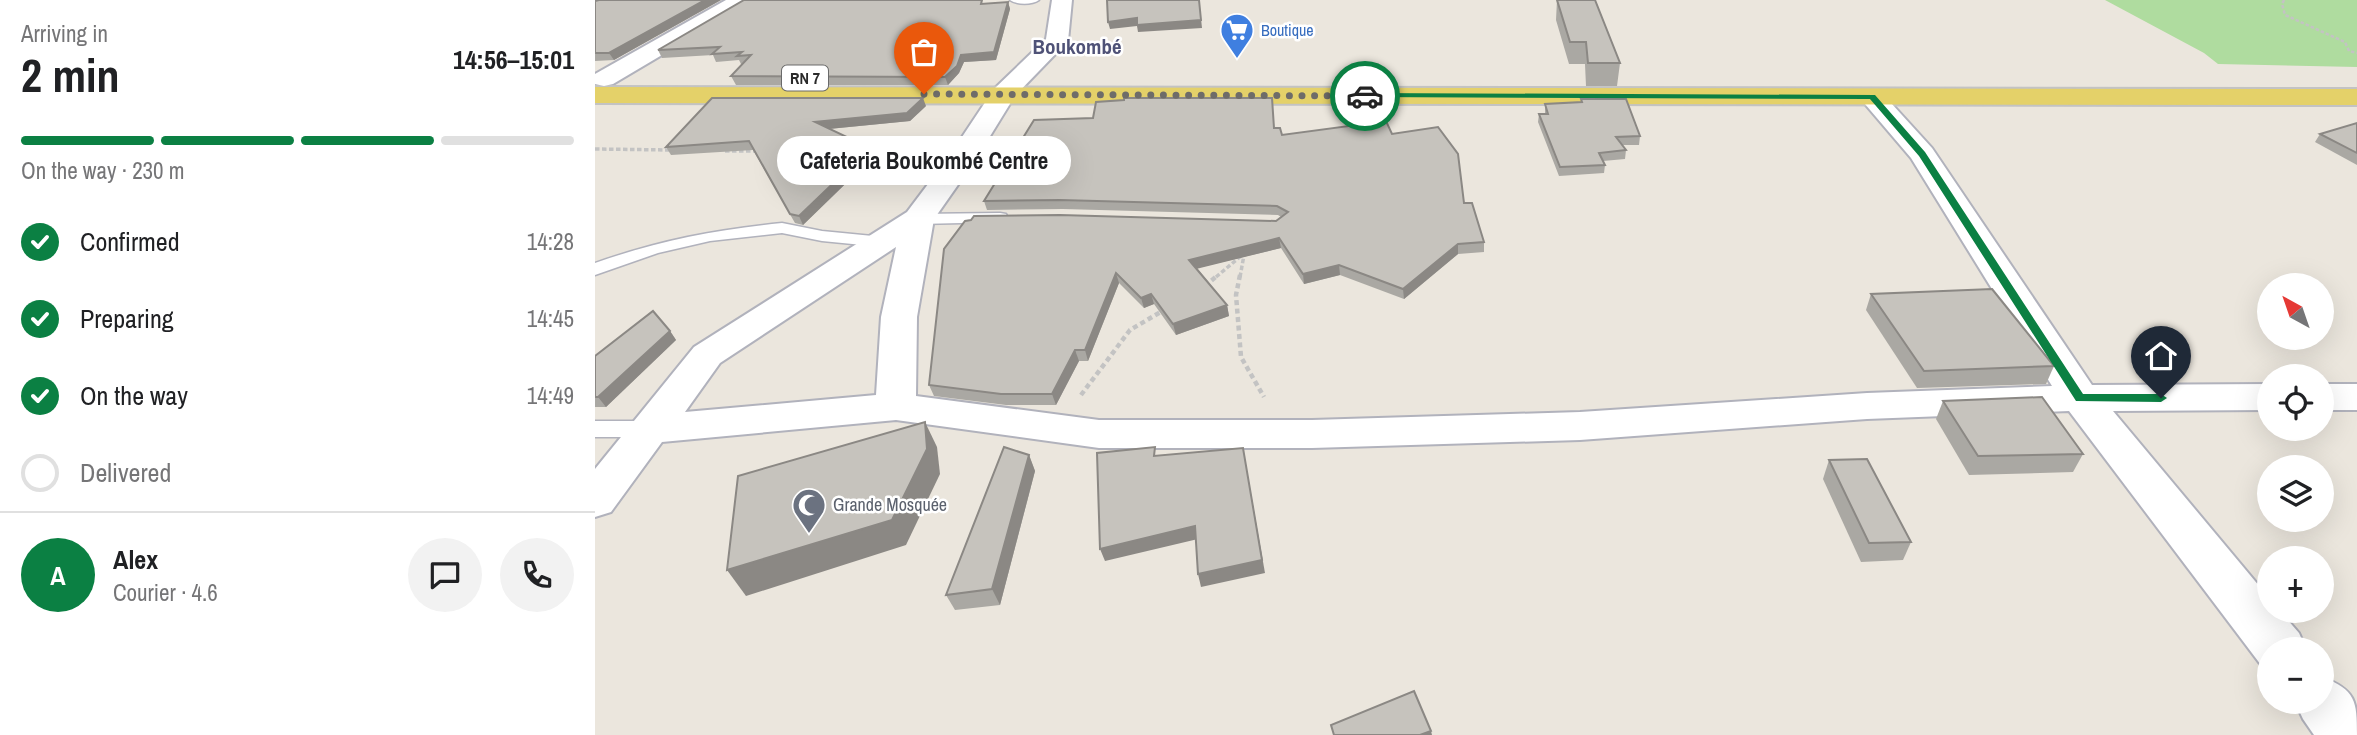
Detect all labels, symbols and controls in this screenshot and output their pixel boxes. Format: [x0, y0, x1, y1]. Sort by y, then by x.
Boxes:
supermarket icon: Boutique [1218, 11, 1256, 60]
text: Arriving in [21, 18, 108, 49]
place label: Boutique [1261, 19, 1314, 41]
pin [894, 22, 954, 94]
district label: Boukombé [1033, 32, 1121, 61]
icon: bag [905, 33, 943, 71]
text: 14:56–15:01 [453, 42, 574, 77]
text: 2 min [21, 44, 120, 106]
courier [1330, 61, 1400, 131]
road number: RN 7 [782, 66, 828, 90]
icon: car [1346, 77, 1384, 115]
callout: Cafeteria Boukombé Centre [777, 136, 1071, 185]
text: Cafeteria Boukombé Centre [800, 145, 1048, 176]
text: On the way · 230 m [21, 155, 185, 186]
icon: check [21, 223, 59, 261]
text: Confirmed [80, 224, 180, 259]
text: 14:28 [527, 226, 574, 257]
north arrow [2257, 273, 2335, 350]
map controls [2257, 273, 2334, 714]
icon: check [21, 300, 59, 338]
text: Preparing [80, 301, 174, 336]
text: 14:45 [527, 303, 574, 334]
pin [2131, 326, 2191, 398]
icon: home [2142, 337, 2180, 375]
button: locate [2257, 364, 2334, 441]
icon: check [21, 377, 59, 415]
text: On the way [80, 378, 188, 413]
text: 14:49 [527, 380, 574, 411]
text: Delivered [80, 455, 171, 490]
button: layers [2257, 455, 2334, 532]
mosque icon: Grande Mosquée [790, 486, 828, 535]
place label: Grande Mosquée [833, 492, 947, 517]
button: chat [408, 538, 482, 612]
button: phone [500, 538, 574, 612]
text: Alex [113, 542, 158, 577]
button: + [2257, 546, 2334, 623]
text: A [50, 558, 66, 593]
text: Courier · 4.6 [113, 577, 218, 608]
button: − [2257, 637, 2334, 714]

